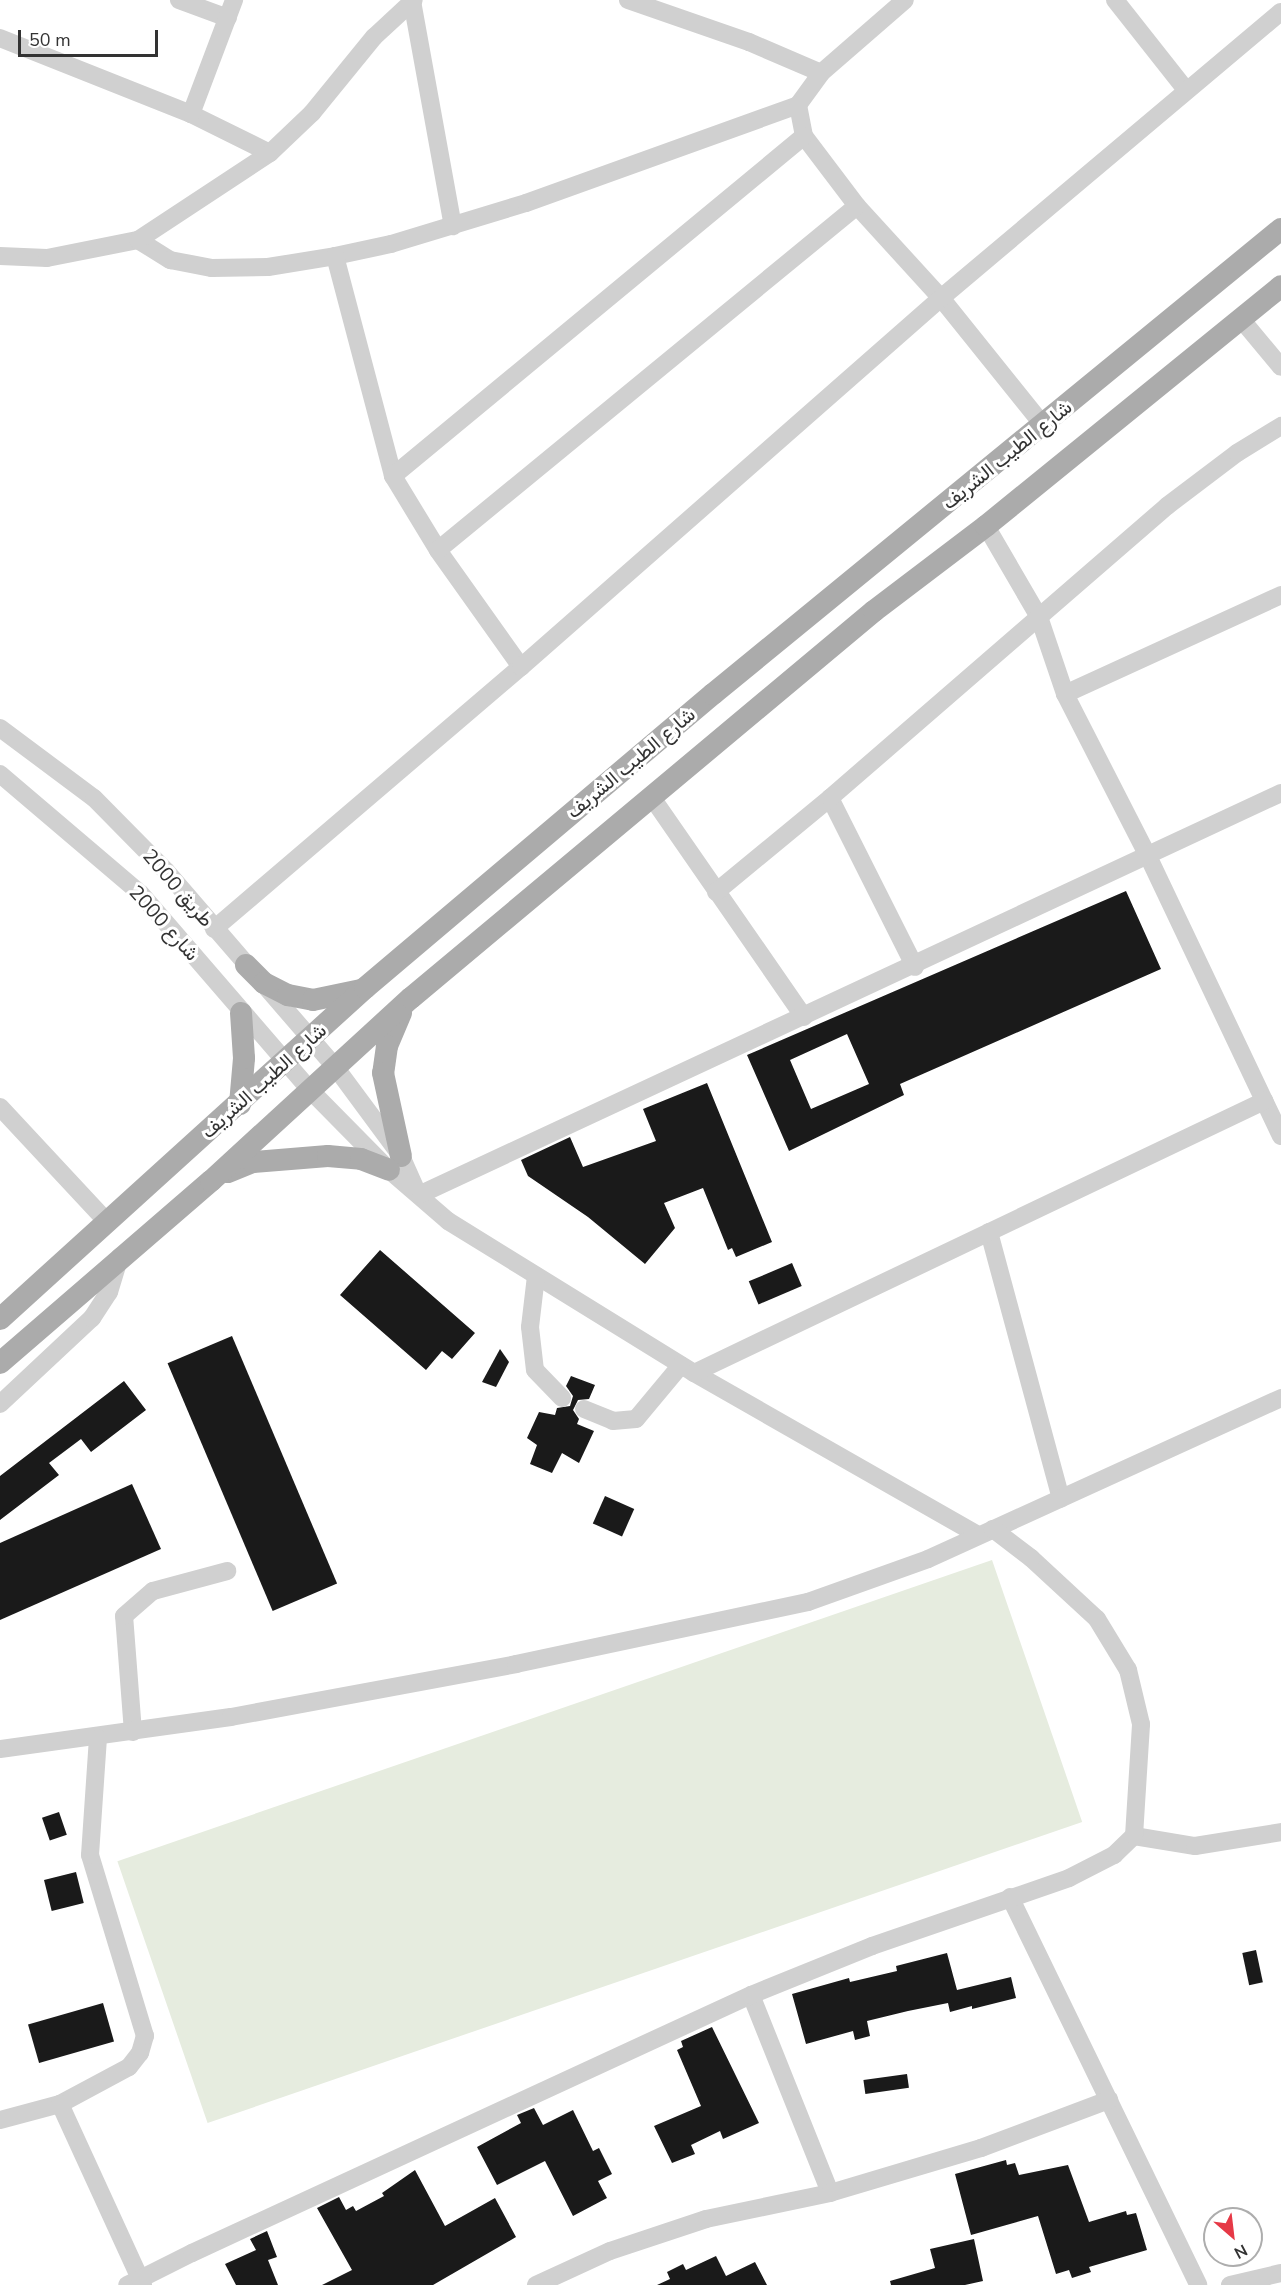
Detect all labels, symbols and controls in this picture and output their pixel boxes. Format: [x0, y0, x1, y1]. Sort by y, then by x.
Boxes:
scale bar [21, 18, 160, 56]
text: 50 m [29, 28, 71, 52]
street label: شارع الطيب الشريف [937, 395, 1077, 515]
street label: شارع الطيب الشريف [562, 702, 700, 824]
street label: طريق 2000 [138, 844, 218, 932]
street label: شارع 2000 [124, 880, 204, 966]
street label: شارع الطيب الشريف [196, 1019, 332, 1143]
north arrow [1203, 2207, 1263, 2267]
text: N [1230, 2239, 1251, 2264]

